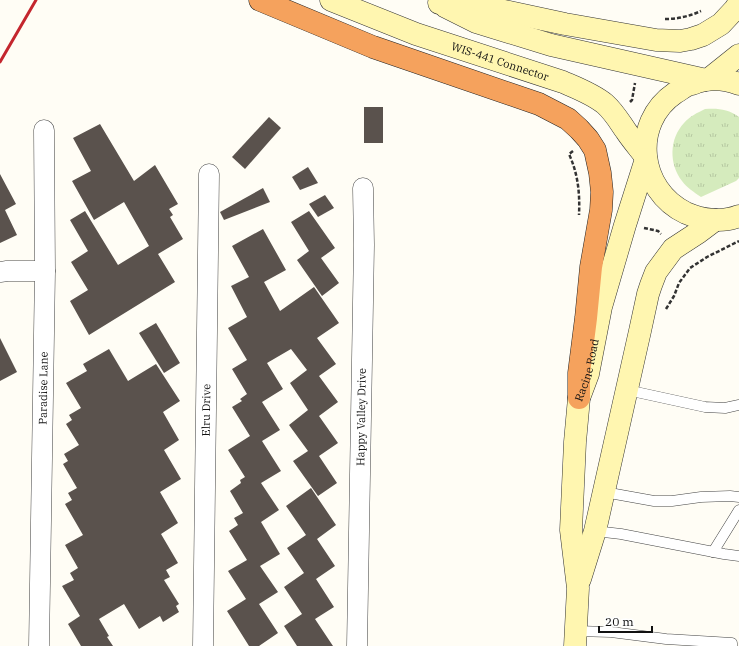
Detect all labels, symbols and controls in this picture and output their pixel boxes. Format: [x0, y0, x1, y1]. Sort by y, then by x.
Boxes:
street label: WIS-441 Connector [450, 39, 551, 84]
street label: Racine Road [571, 337, 602, 403]
street label: Paradise Lane [36, 351, 51, 425]
street label: Happy Valley Drive [353, 368, 369, 466]
street label: Elru Drive [199, 384, 213, 436]
scale bar [599, 608, 652, 634]
text: 20 m [605, 614, 634, 629]

